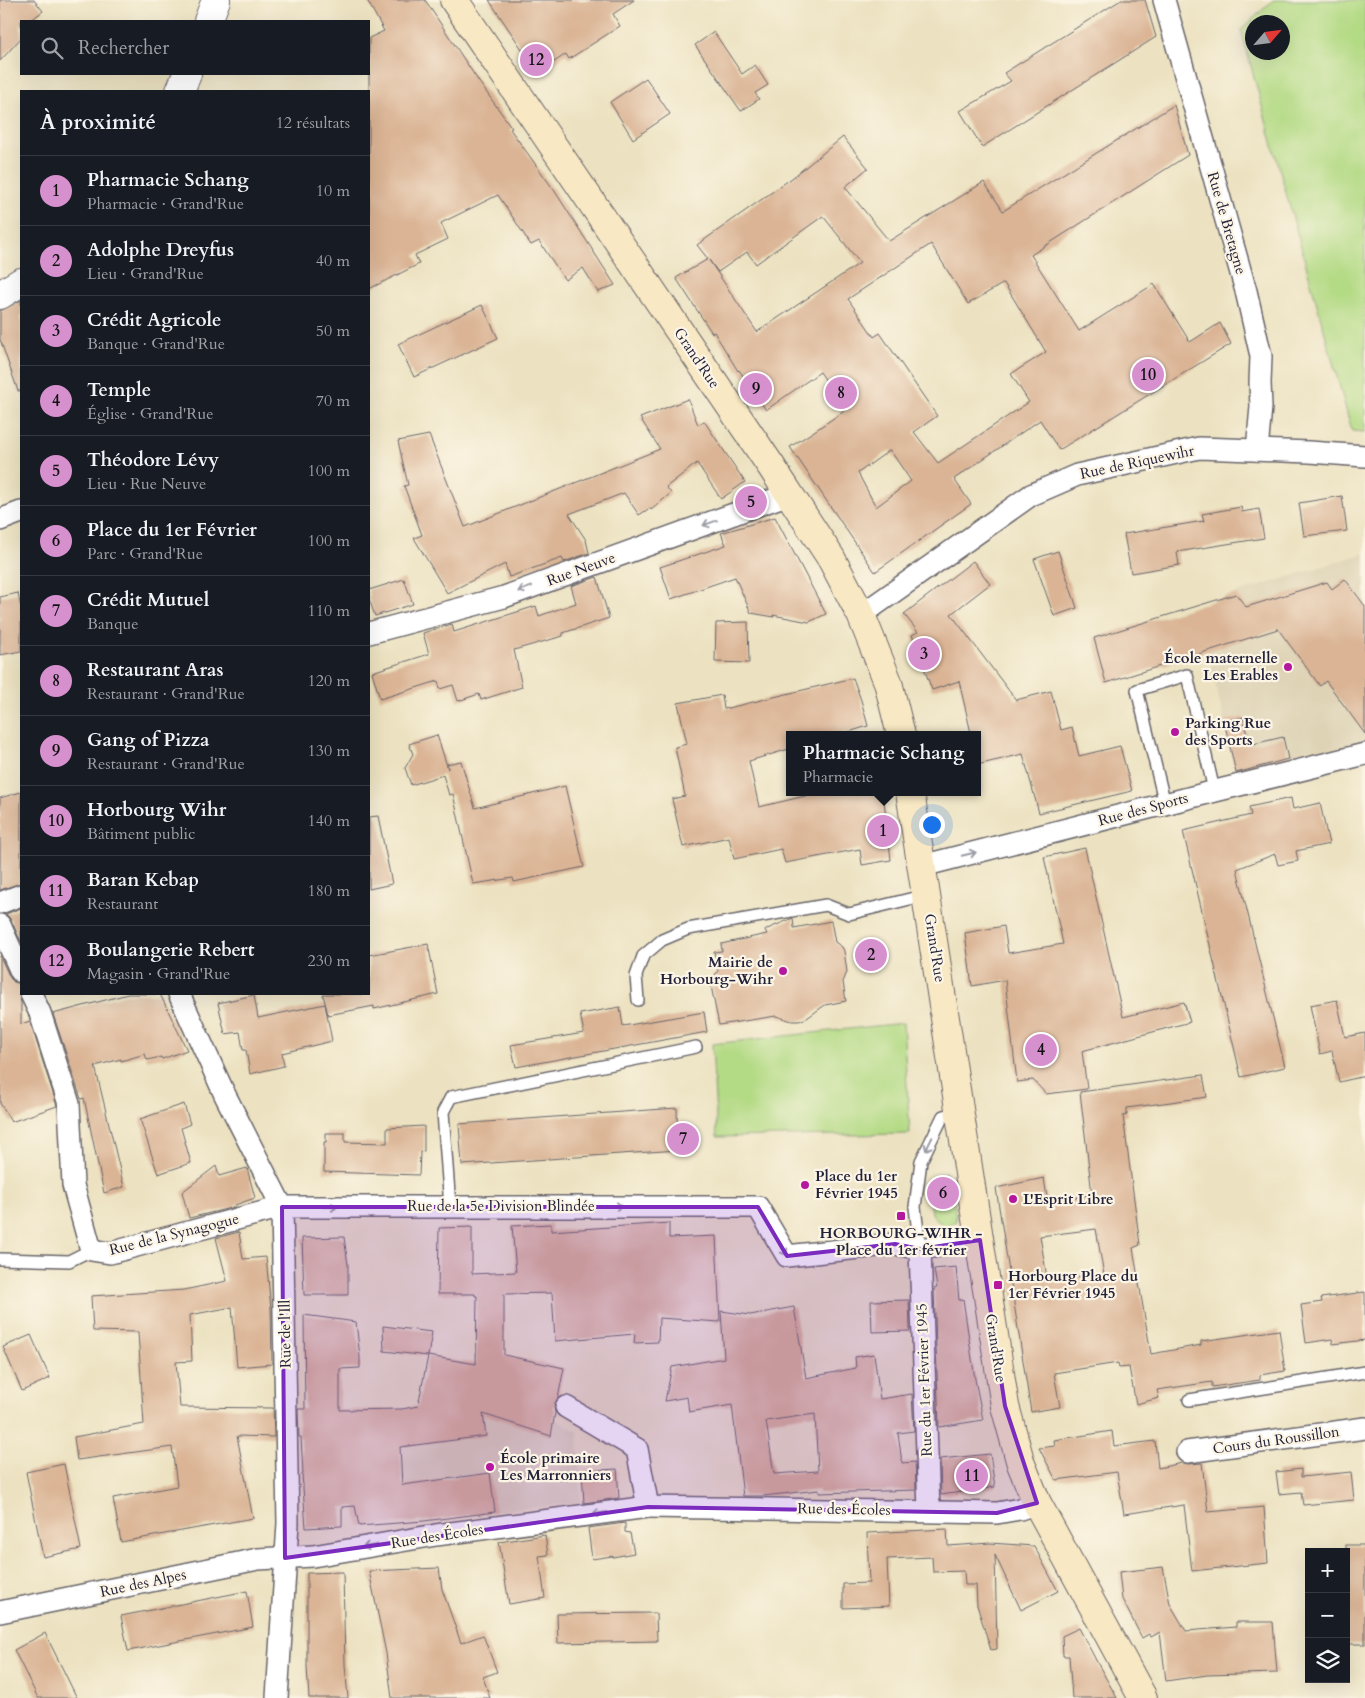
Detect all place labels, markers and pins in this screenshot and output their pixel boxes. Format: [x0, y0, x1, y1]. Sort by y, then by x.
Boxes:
pin: 12 [520, 41, 552, 79]
pin: 10 [1132, 356, 1164, 394]
pin: 9 [740, 370, 772, 408]
pin: 8 [825, 374, 857, 412]
pin: 5 [735, 483, 767, 521]
pin: 3 [908, 635, 940, 673]
place label: École maternelle Les Erables [1164, 648, 1278, 685]
marker: École maternelle Les Erables [1282, 661, 1294, 673]
place label: Parking Rue des Sports [1185, 713, 1271, 750]
marker: Parking Rue des Sports [1169, 726, 1181, 738]
pin: 1 [867, 812, 899, 850]
pin: 2 [855, 936, 887, 974]
place label: Mairie de Horbourg-Wihr [660, 952, 774, 989]
marker: Mairie de Horbourg-Wihr [777, 965, 789, 977]
pin: 4 [1025, 1031, 1057, 1069]
pin: 7 [667, 1120, 699, 1158]
place label: Place du 1er Février 1945 [815, 1166, 898, 1203]
pin: 6 [927, 1174, 959, 1212]
marker: Place du 1er Février 1945 [799, 1179, 811, 1191]
place label: L'Esprit Libre [1023, 1189, 1113, 1209]
marker: L'Esprit Libre [1007, 1193, 1019, 1205]
marker: HORBOURG-WIHR - Place du 1er février [895, 1210, 907, 1222]
place label: HORBOURG-WIHR - Place du 1er février [820, 1223, 982, 1260]
place label: Horbourg Place du 1er Février 1945 [1008, 1266, 1138, 1303]
marker: Horbourg Place du 1er Février 1945 [992, 1279, 1004, 1291]
place label: École primaire Les Marronniers [500, 1448, 611, 1485]
pin: 11 [956, 1457, 988, 1495]
marker: École primaire Les Marronniers [484, 1461, 496, 1473]

